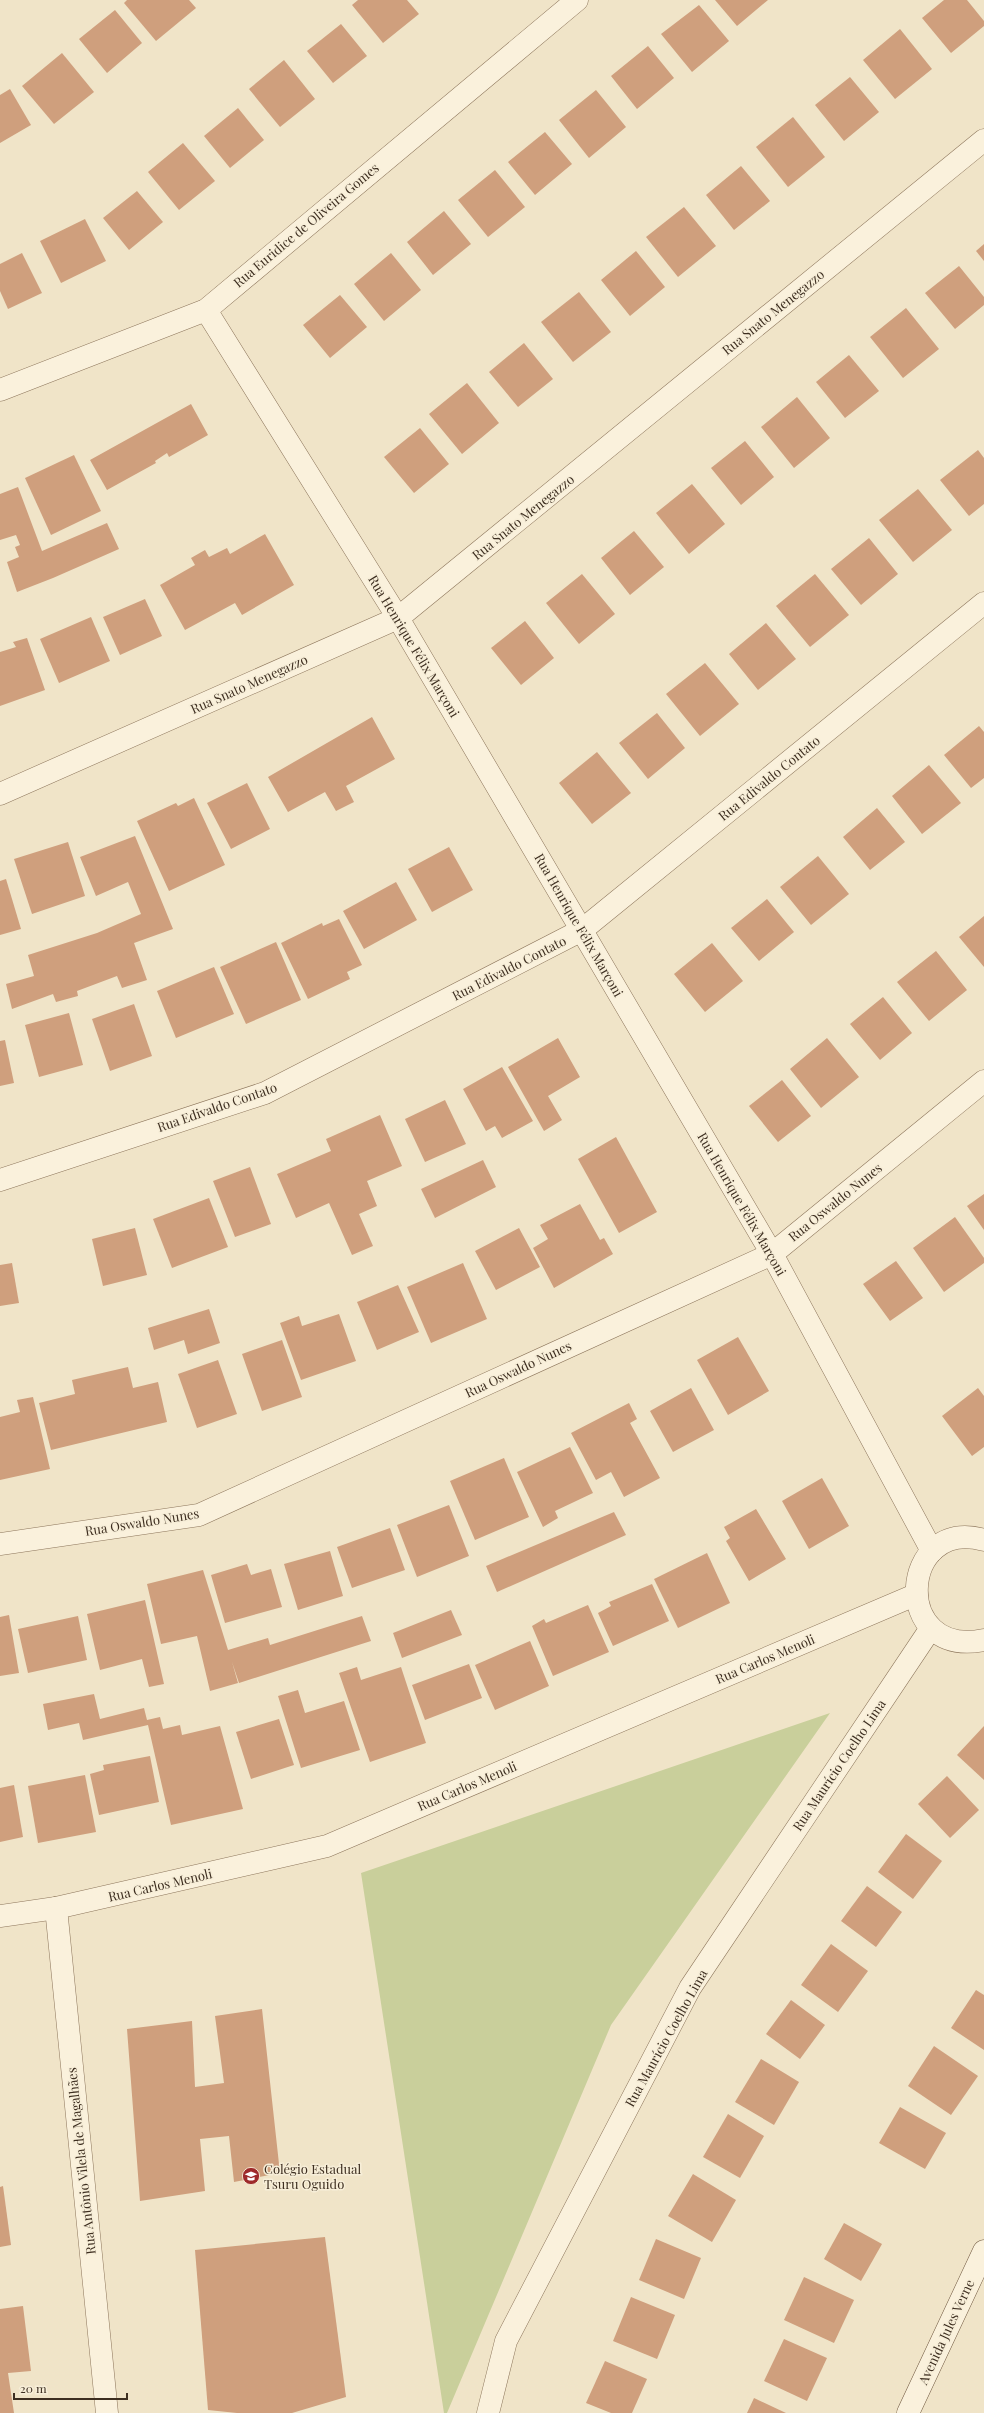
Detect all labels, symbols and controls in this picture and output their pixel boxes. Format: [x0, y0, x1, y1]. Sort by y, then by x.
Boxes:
street label: Rua Euridice de Oliveira Gomes [229, 159, 382, 290]
street label: Rua Snato Menegazzo [718, 265, 827, 358]
street label: Rua Snato Menegazzo [468, 470, 577, 563]
street label: Rua Henrique Félix Marçoni [365, 571, 464, 720]
street label: Rua Snato Menegazzo [188, 650, 310, 717]
street label: Rua Edivaldo Contato [714, 731, 823, 824]
street label: Rua Henrique Félix Marçoni [531, 850, 628, 1000]
street label: Rua Edivaldo Contato [449, 931, 569, 1004]
street label: Rua Edivaldo Contato [155, 1078, 279, 1135]
street label: Rua Henrique Félix Marçoni [694, 1129, 791, 1279]
street label: Rua Oswaldo Nunes [784, 1159, 885, 1245]
street label: Rua Oswaldo Nunes [462, 1336, 574, 1401]
street label: Rua Oswaldo Nunes [84, 1504, 201, 1539]
street label: Rua Carlos Menoli [713, 1630, 817, 1687]
street label: Rua Maurício Coelho Lima [788, 1695, 889, 1834]
street label: Rua Carlos Menoli [415, 1757, 519, 1814]
street label: Rua Carlos Menoli [106, 1864, 214, 1905]
street label: Rua Maurício Coelho Lima [621, 1966, 711, 2110]
street label: Rua Antônio Vilela de Magalhães [62, 2067, 99, 2255]
place label: Colégio Estadual Tsuru Oguido [264, 2160, 362, 2192]
school or university icon: Colégio Estadual Tsuru Oguido [241, 2166, 261, 2186]
street label: Avenida Jules Verne [913, 2276, 978, 2388]
scale bar [14, 2375, 127, 2401]
text: 20 m [20, 2380, 47, 2396]

